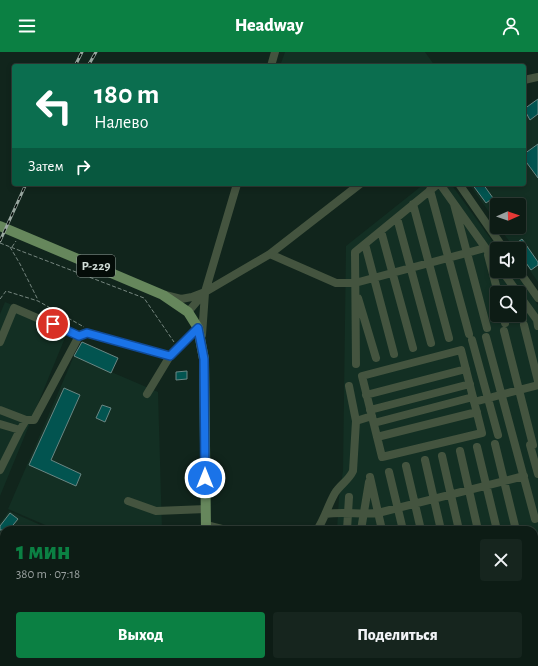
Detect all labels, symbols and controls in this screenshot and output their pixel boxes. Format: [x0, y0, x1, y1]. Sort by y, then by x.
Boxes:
icon: menu [16, 15, 38, 37]
icon: person [500, 15, 522, 37]
text: Headway [235, 17, 303, 35]
icon: left [28, 80, 80, 132]
text: 180 m [94, 81, 159, 109]
text: Налево [94, 114, 148, 132]
icon: right [72, 156, 94, 178]
text: Затем [28, 159, 64, 174]
north arrow [490, 198, 526, 234]
map controls [490, 198, 526, 322]
button: sound [490, 242, 526, 278]
road number: Р-229 [77, 255, 115, 277]
button: search [490, 286, 526, 322]
pin [36, 307, 70, 341]
icon: arrive [42, 313, 64, 335]
position arrow [184, 457, 226, 499]
button: close [480, 539, 522, 581]
text: 1 мин [16, 540, 70, 564]
text: 380 m · 07:18 [16, 568, 80, 581]
button: Выход [16, 612, 265, 658]
button: Поделиться [273, 612, 522, 658]

